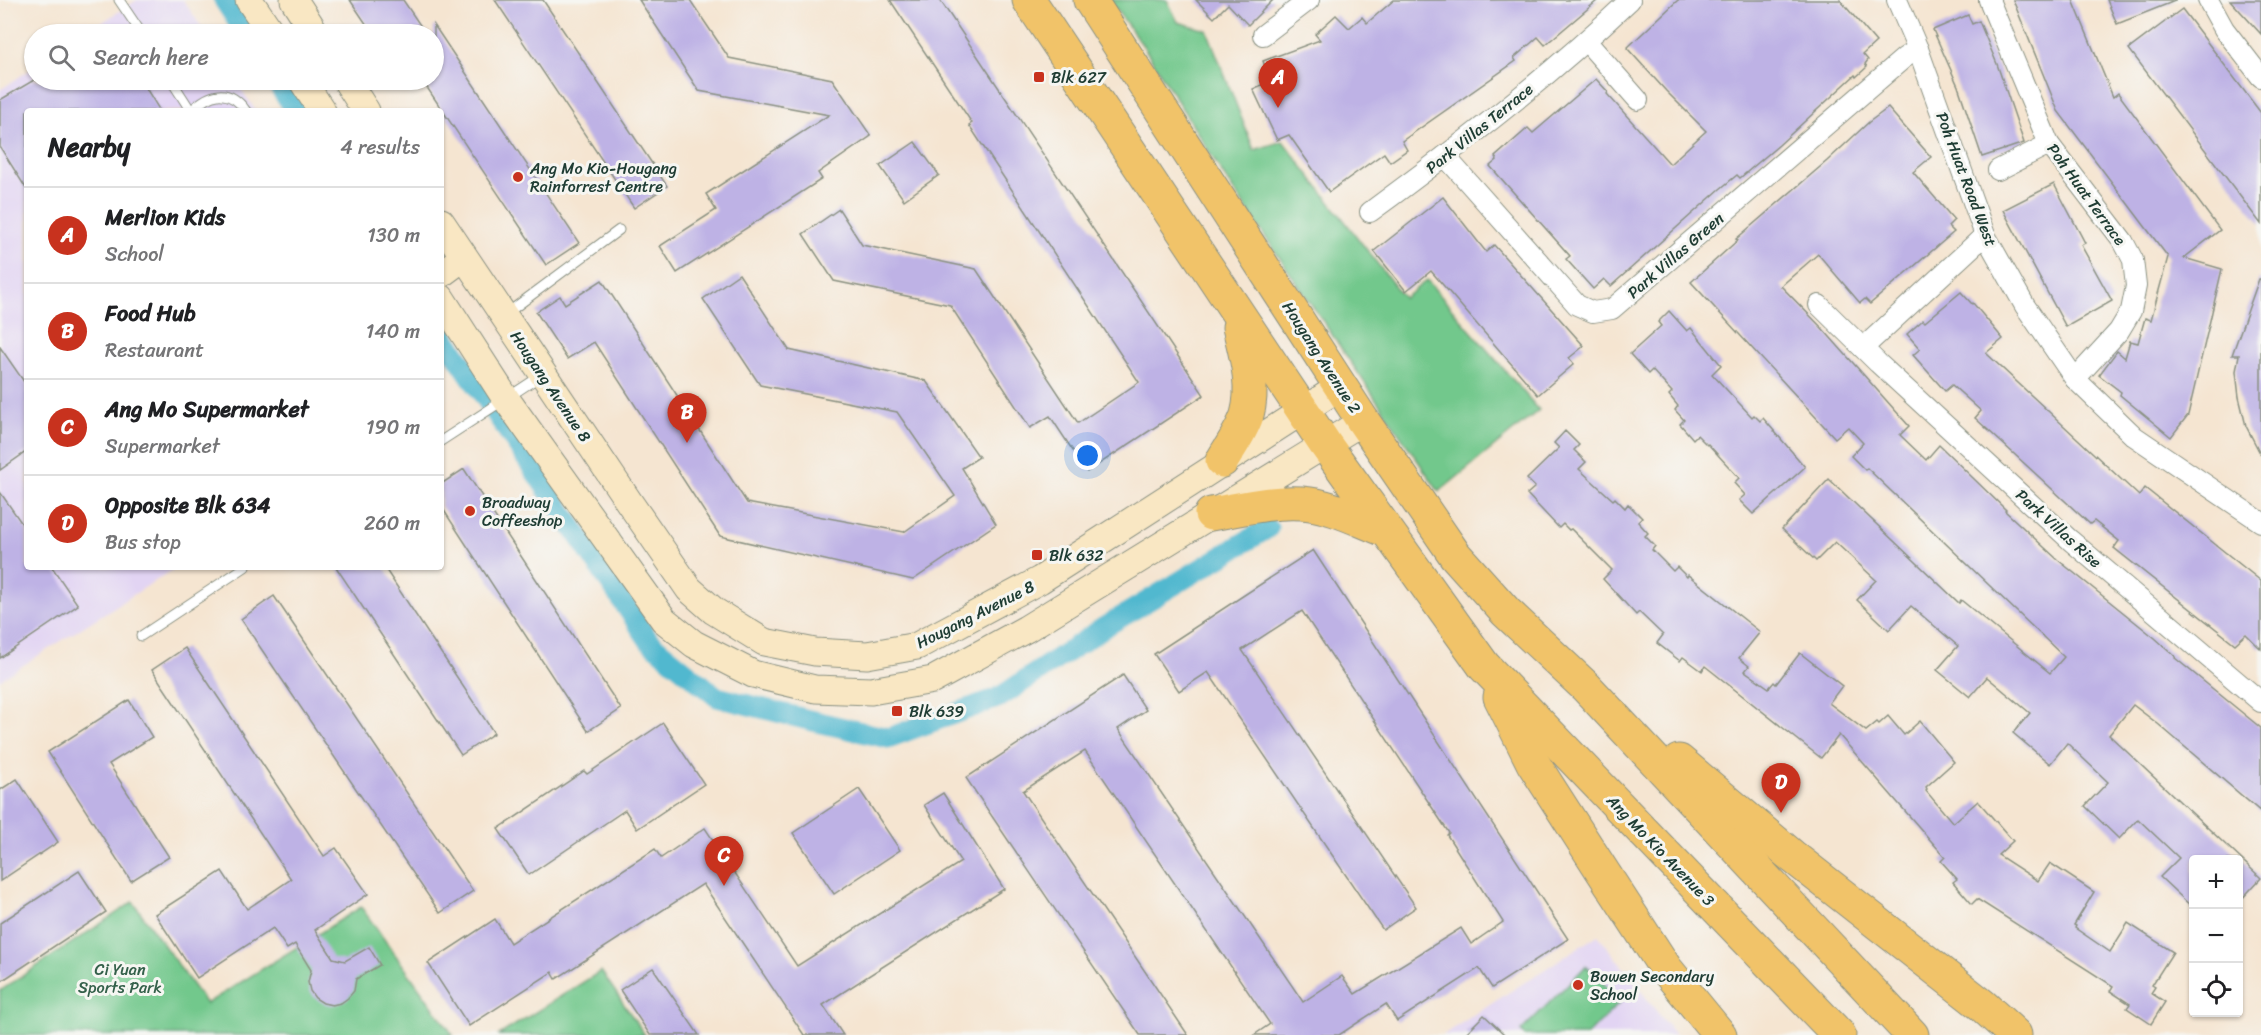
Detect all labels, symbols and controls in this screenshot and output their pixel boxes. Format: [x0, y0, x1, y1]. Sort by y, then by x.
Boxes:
search box [24, 24, 444, 90]
text: Search here [93, 38, 209, 77]
icon: search [45, 41, 78, 74]
pin: A [1258, 58, 1298, 108]
place label: Blk 627 [1051, 63, 1107, 92]
marker: Blk 627 [1032, 70, 1046, 84]
street label: Park Villas Terrace [1419, 75, 1540, 181]
street label: Poh Huat Road West [1928, 108, 2006, 251]
text: Nearby [48, 124, 130, 170]
text: 4 results [340, 130, 420, 165]
street label: Poh Huat Terrace [2039, 137, 2134, 252]
place label: Ang Mo Kio-Hougang Rainforrest Centre [529, 154, 677, 201]
marker: Ang Mo Kio-Hougang Rainforrest Centre [511, 170, 525, 184]
text: Merlion Kids [105, 198, 225, 237]
street label: Park Villas Green [1620, 204, 1731, 306]
text: A [61, 218, 74, 253]
text: 130 m [367, 218, 420, 253]
text: School [105, 237, 164, 272]
text: Food Hub [105, 294, 196, 333]
street label: Hougang Avenue 2 [1274, 295, 1369, 419]
text: B [61, 314, 74, 349]
text: 140 m [366, 314, 420, 349]
street label: Hougang Avenue 8 [502, 324, 599, 449]
text: Restaurant [105, 333, 204, 368]
text: Ang Mo Supermarket [105, 390, 309, 429]
pin: B [668, 394, 706, 443]
text: C [61, 410, 74, 445]
text: 190 m [366, 410, 420, 445]
text: Supermarket [105, 429, 220, 464]
your location [1073, 441, 1102, 470]
street label: Park Villas Rise [2009, 481, 2109, 575]
text: Opposite Blk 634 [105, 486, 271, 525]
place label: Broadway Coffeeshop [482, 488, 563, 535]
marker: Broadway Coffeeshop [463, 504, 477, 518]
text: D [62, 506, 73, 541]
text: 260 m [364, 506, 420, 541]
text: Bus stop [105, 525, 181, 560]
place label: Blk 632 [1049, 541, 1103, 570]
marker: Blk 632 [1030, 548, 1044, 562]
street label: Hougang Avenue 8 [911, 572, 1040, 657]
place label: Blk 639 [909, 697, 964, 726]
marker: Blk 639 [890, 704, 904, 718]
pin: D [1762, 764, 1800, 813]
street label: Ang Mo Kio Avenue 3 [1598, 787, 1722, 913]
pin: C [704, 836, 744, 886]
map controls [2189, 855, 2243, 1017]
button: + [2189, 855, 2243, 909]
button: − [2189, 909, 2243, 963]
park label: Ci Yuan Sports Park [78, 955, 162, 1002]
place label: Bowen Secondary School [1590, 962, 1715, 1009]
button: locate [2189, 963, 2243, 1017]
marker: Bowen Secondary School [1571, 978, 1585, 992]

